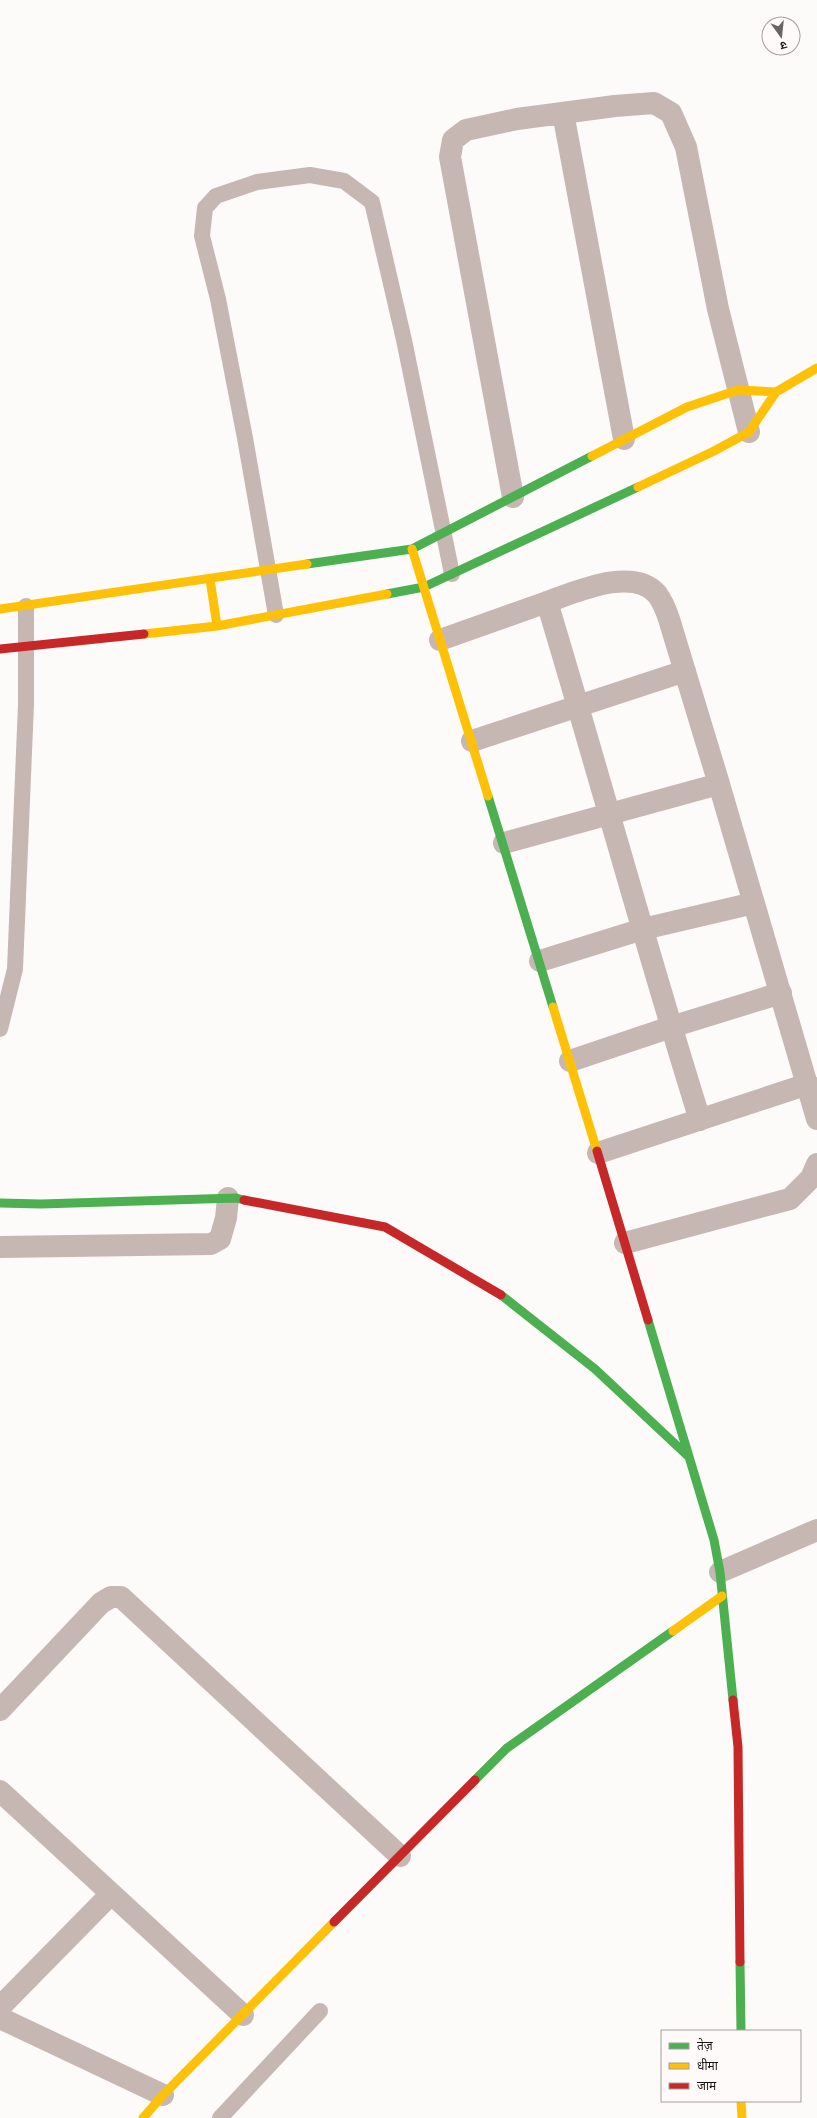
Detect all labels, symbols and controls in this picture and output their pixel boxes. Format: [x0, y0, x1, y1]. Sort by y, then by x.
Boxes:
north arrow [761, 16, 801, 56]
text: उ [778, 38, 789, 53]
legend [661, 2030, 801, 2102]
text: तेज़ [697, 2038, 714, 2053]
text: धीमा [697, 2058, 719, 2073]
text: जाम [697, 2078, 717, 2093]

